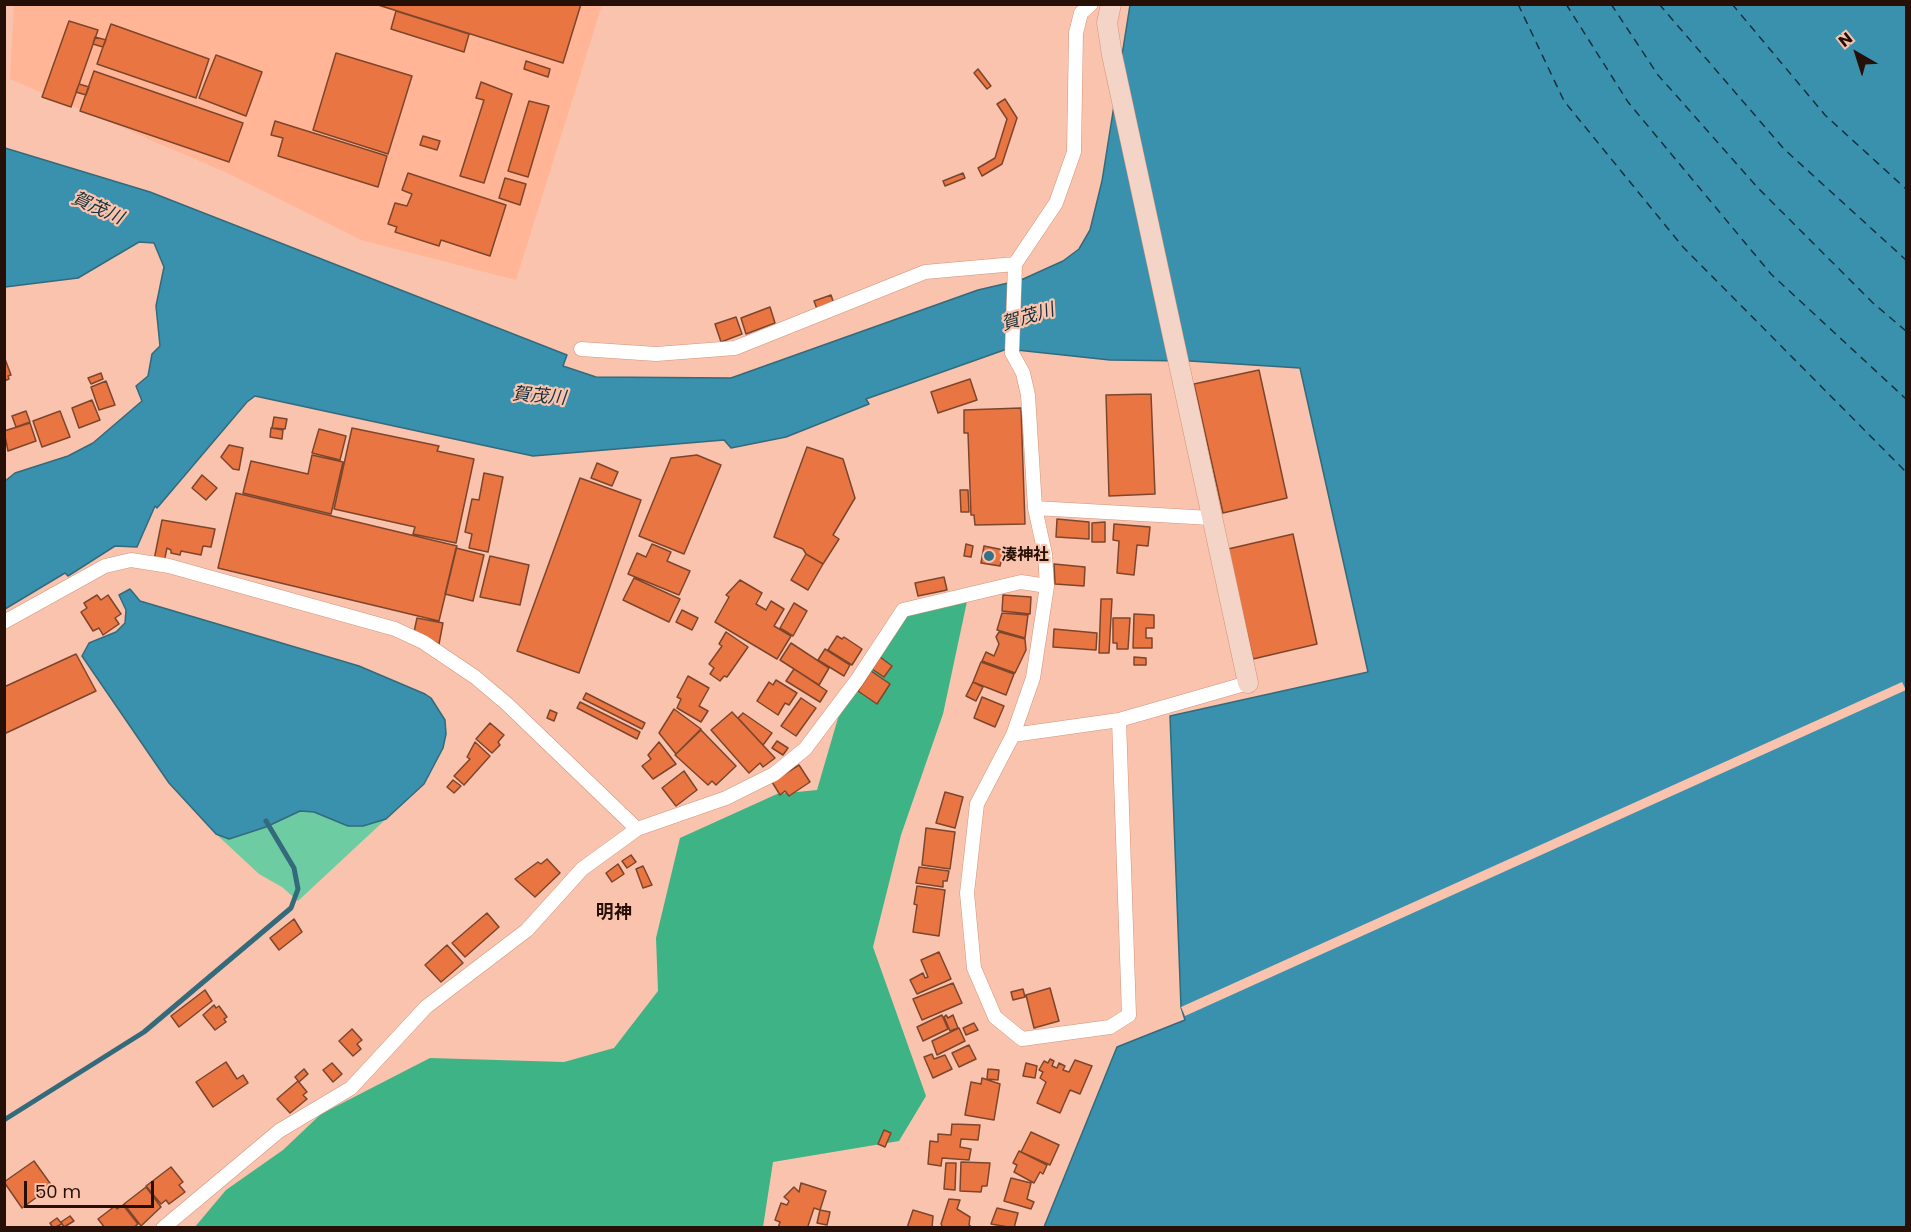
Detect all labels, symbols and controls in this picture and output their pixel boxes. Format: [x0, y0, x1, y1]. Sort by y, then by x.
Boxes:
north arrow [1827, 24, 1887, 84]
text: N [1833, 27, 1857, 52]
water label: 賀茂川 [68, 188, 126, 230]
water label: 賀茂川 [999, 300, 1057, 336]
water label: 賀茂川 [511, 384, 567, 410]
place label: 湊神社 [1001, 546, 1049, 566]
marker: 湊神社 [982, 549, 996, 563]
district label: 明神 [596, 902, 632, 924]
scale bar [27, 1169, 158, 1207]
text: 50 m [35, 1179, 81, 1204]

